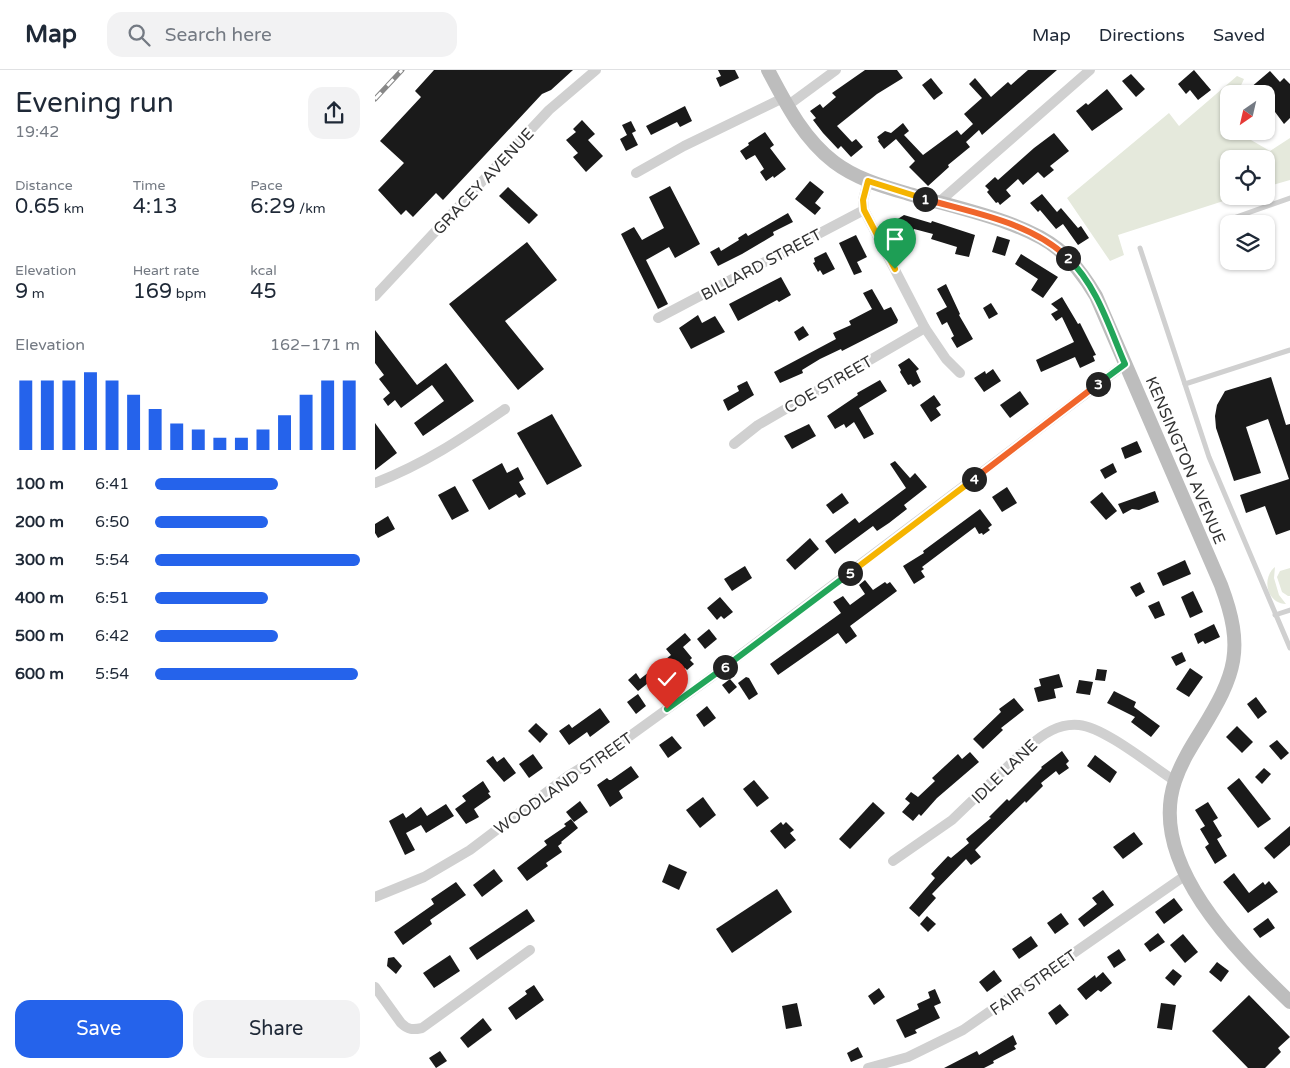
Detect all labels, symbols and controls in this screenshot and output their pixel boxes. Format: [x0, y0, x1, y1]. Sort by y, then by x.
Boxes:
search box [107, 12, 457, 57]
text: Map [25, 20, 77, 49]
icon: search [125, 21, 153, 49]
text: Search here [165, 24, 272, 46]
text: Map [1032, 24, 1071, 46]
text: Directions [1099, 24, 1185, 46]
text: Saved [1213, 24, 1265, 46]
north arrow [1220, 85, 1275, 140]
map controls [1220, 85, 1275, 270]
text: Evening run [15, 86, 174, 120]
button: share [308, 87, 360, 139]
text: 19:42 [15, 122, 59, 142]
street label: GRACEY AVENUE [429, 124, 538, 239]
button: locate [1220, 150, 1275, 205]
text: Distance [15, 177, 73, 194]
text: Time [133, 177, 165, 194]
text: Pace [250, 177, 283, 194]
pin: 1 [913, 186, 937, 212]
text: 1 [921, 191, 930, 208]
text: 0.65 [15, 194, 60, 219]
text: 4:13 [133, 194, 178, 219]
text: 6:29 [250, 194, 295, 219]
text: km [60, 200, 84, 217]
text: /km [295, 200, 326, 217]
button: layers [1220, 215, 1275, 270]
pin [874, 218, 916, 269]
street label: BILLARD STREET [698, 225, 825, 305]
icon: arrive [881, 225, 909, 253]
pin: 2 [1055, 246, 1081, 270]
text: 2 [1064, 250, 1073, 267]
text: Elevation [15, 262, 76, 279]
text: Heart rate [133, 262, 199, 279]
text: kcal [250, 262, 277, 279]
text: 9 [15, 279, 28, 304]
text: 169 [133, 279, 172, 304]
text: 45 [250, 279, 277, 304]
text: m [28, 285, 45, 302]
text: bpm [172, 285, 206, 302]
text: Elevation [15, 335, 85, 355]
text: 162–171 m [270, 335, 360, 355]
street label: COE STREET [781, 351, 876, 418]
pin: 3 [1085, 372, 1111, 396]
street label: KENSINGTON AVENUE [1141, 374, 1229, 547]
text: 3 [1094, 376, 1103, 393]
pin: 4 [961, 466, 987, 492]
text: 4 [970, 471, 979, 488]
text: 100 m [15, 474, 64, 494]
text: 6:41 [95, 474, 129, 494]
text: 200 m [15, 512, 64, 532]
text: 6:50 [95, 512, 129, 532]
text: 300 m [15, 550, 64, 570]
text: 5:54 [95, 550, 129, 570]
pin: 5 [837, 560, 863, 586]
text: 5 [846, 565, 855, 582]
text: 400 m [15, 588, 64, 608]
text: 6:51 [95, 588, 129, 608]
text: 500 m [15, 626, 64, 646]
text: 6:42 [95, 626, 129, 646]
pin: 6 [713, 654, 737, 680]
pin [646, 658, 688, 709]
text: 6 [721, 659, 730, 676]
text: 600 m [15, 664, 64, 684]
text: 5:54 [95, 664, 129, 684]
icon: check [653, 665, 681, 693]
street label: WOODLAND STREET [490, 728, 637, 839]
street label: IDLE LANE [968, 735, 1042, 808]
street label: FAIR STREET [986, 945, 1081, 1020]
button: Save [15, 1000, 183, 1058]
button: Share [193, 1000, 360, 1058]

